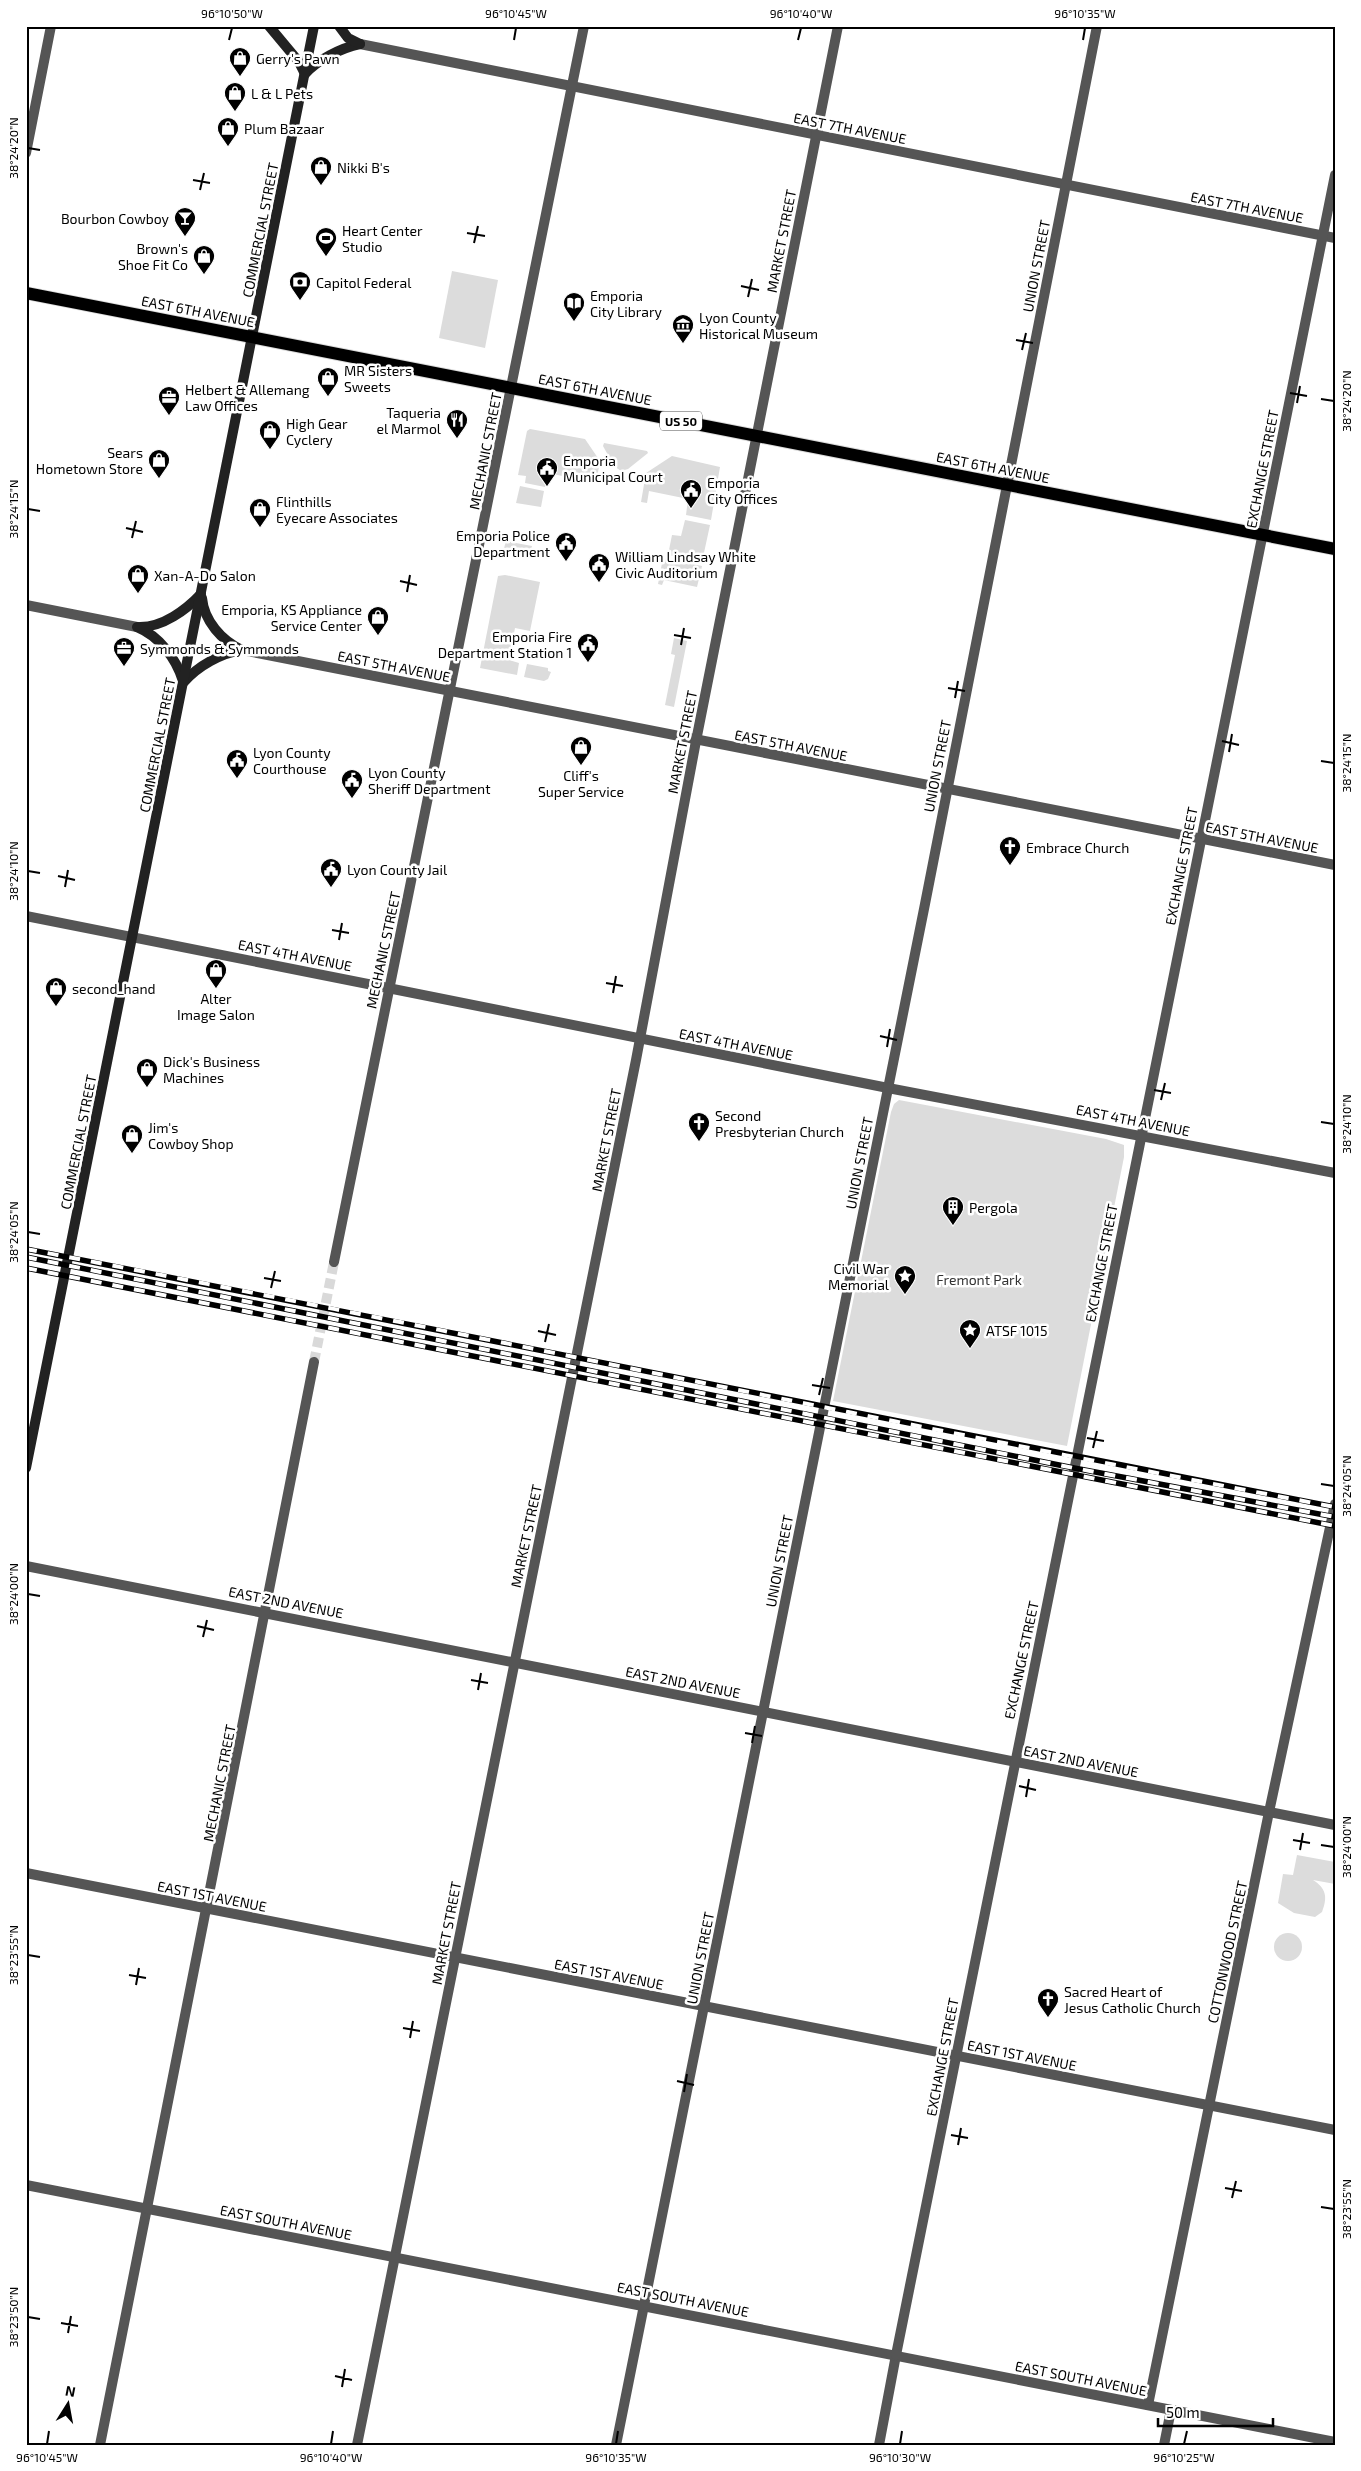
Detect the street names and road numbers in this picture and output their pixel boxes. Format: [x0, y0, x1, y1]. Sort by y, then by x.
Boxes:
street label: EAST 7TH AVENUE [792, 109, 908, 147]
street label: COMMERCIAL STREET [239, 161, 281, 299]
street label: MARKET STREET [763, 188, 799, 294]
street label: EAST 7TH AVENUE [1189, 188, 1305, 226]
street label: UNION STREET [1019, 218, 1053, 314]
street label: EAST 6TH AVENUE [140, 292, 256, 330]
street label: EAST 6TH AVENUE [537, 370, 653, 408]
street label: MECHANIC STREET [465, 391, 505, 511]
street label: EXCHANGE STREET [1242, 408, 1282, 530]
road number: US 50 [660, 412, 702, 431]
street label: EAST 6TH AVENUE [935, 448, 1051, 486]
street label: EAST 5TH AVENUE [336, 647, 452, 685]
street label: COMMERCIAL STREET [136, 676, 178, 814]
street label: MARKET STREET [664, 689, 700, 795]
street label: UNION STREET [920, 718, 954, 814]
street label: EAST 5TH AVENUE [733, 726, 849, 764]
street label: EXCHANGE STREET [1161, 805, 1201, 927]
street label: EAST 5TH AVENUE [1204, 818, 1320, 856]
street label: MECHANIC STREET [362, 890, 404, 1010]
street label: EAST 4TH AVENUE [237, 936, 354, 974]
street label: EAST 4TH AVENUE [678, 1025, 795, 1063]
street label: COMMERCIAL STREET [57, 1073, 99, 1211]
street label: MARKET STREET [588, 1087, 624, 1193]
street label: EAST 4TH AVENUE [1075, 1101, 1192, 1139]
street label: UNION STREET [842, 1115, 876, 1211]
street label: EXCHANGE STREET [1081, 1202, 1121, 1324]
street label: MARKET STREET [507, 1483, 545, 1589]
street label: UNION STREET [762, 1513, 796, 1609]
street label: EAST 2ND AVENUE [227, 1583, 345, 1622]
street label: EXCHANGE STREET [1000, 1599, 1042, 1721]
street label: EAST 2ND AVENUE [624, 1663, 742, 1702]
street label: MECHANIC STREET [199, 1723, 239, 1843]
street label: EAST 2ND AVENUE [1022, 1742, 1140, 1781]
street label: EAST 1ST AVENUE [156, 1877, 268, 1915]
street label: COTTONWOOD STREET [1204, 1879, 1250, 2025]
street label: MARKET STREET [428, 1880, 464, 1986]
street label: UNION STREET [683, 1910, 717, 2006]
street label: EAST 1ST AVENUE [553, 1955, 665, 1993]
street label: EXCHANGE STREET [922, 1996, 962, 2118]
street label: EAST 1ST AVENUE [966, 2036, 1078, 2074]
street label: EAST SOUTH AVENUE [219, 2201, 353, 2243]
street label: EAST SOUTH AVENUE [616, 2278, 750, 2320]
street label: EAST SOUTH AVENUE [1014, 2357, 1148, 2399]

